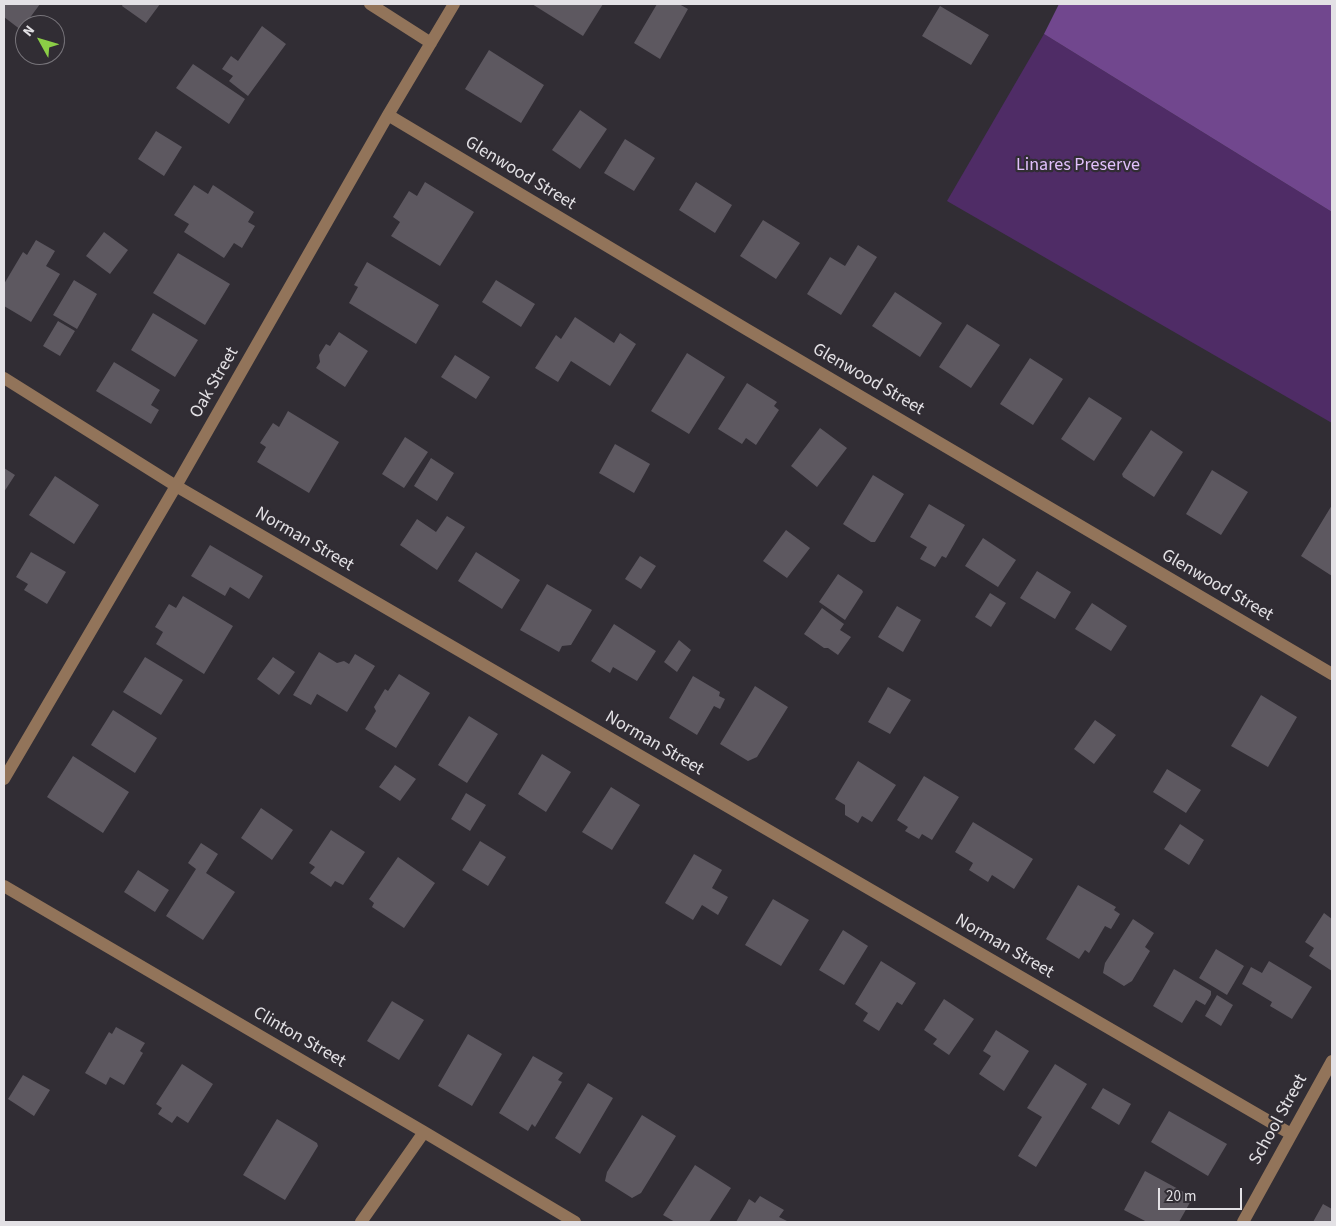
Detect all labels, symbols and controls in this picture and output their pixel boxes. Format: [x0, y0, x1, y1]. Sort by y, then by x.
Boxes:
north arrow [15, 15, 65, 65]
text: N [18, 21, 40, 41]
street label: Glenwood Street [461, 132, 579, 216]
park label: Linares Preserve [1016, 155, 1140, 177]
street label: Glenwood Street [808, 339, 928, 421]
street label: Oak Street [186, 344, 244, 422]
street label: Norman Street [251, 503, 357, 577]
street label: Glenwood Street [1157, 545, 1277, 627]
street label: Norman Street [601, 707, 707, 781]
street label: Norman Street [951, 910, 1057, 984]
street label: Clinton Street [249, 1003, 349, 1073]
street label: School Street [1245, 1071, 1313, 1169]
scale bar [1161, 1178, 1245, 1210]
text: 20 m [1166, 1186, 1196, 1207]

